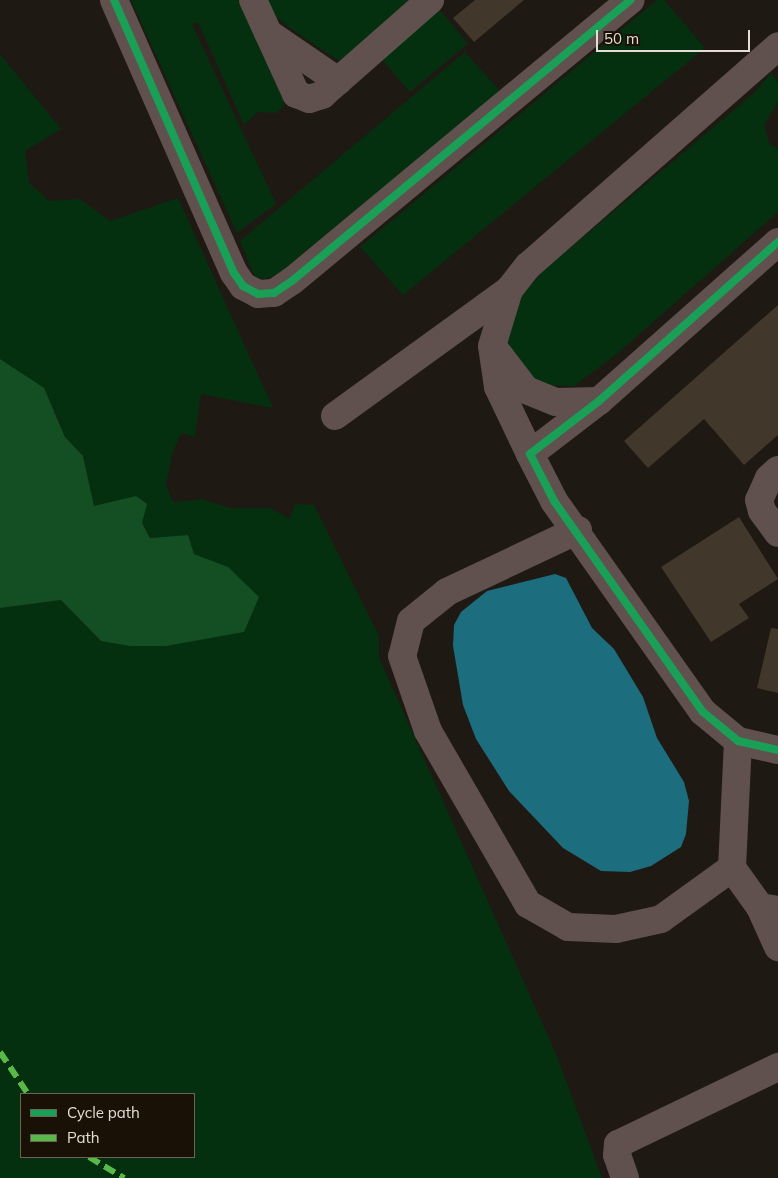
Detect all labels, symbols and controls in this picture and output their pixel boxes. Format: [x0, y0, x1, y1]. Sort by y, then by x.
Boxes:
scale bar [598, 20, 752, 52]
text: 50 m [604, 29, 639, 48]
legend [20, 1093, 195, 1158]
text: Cycle path [67, 1103, 140, 1122]
text: Path [67, 1128, 99, 1147]

